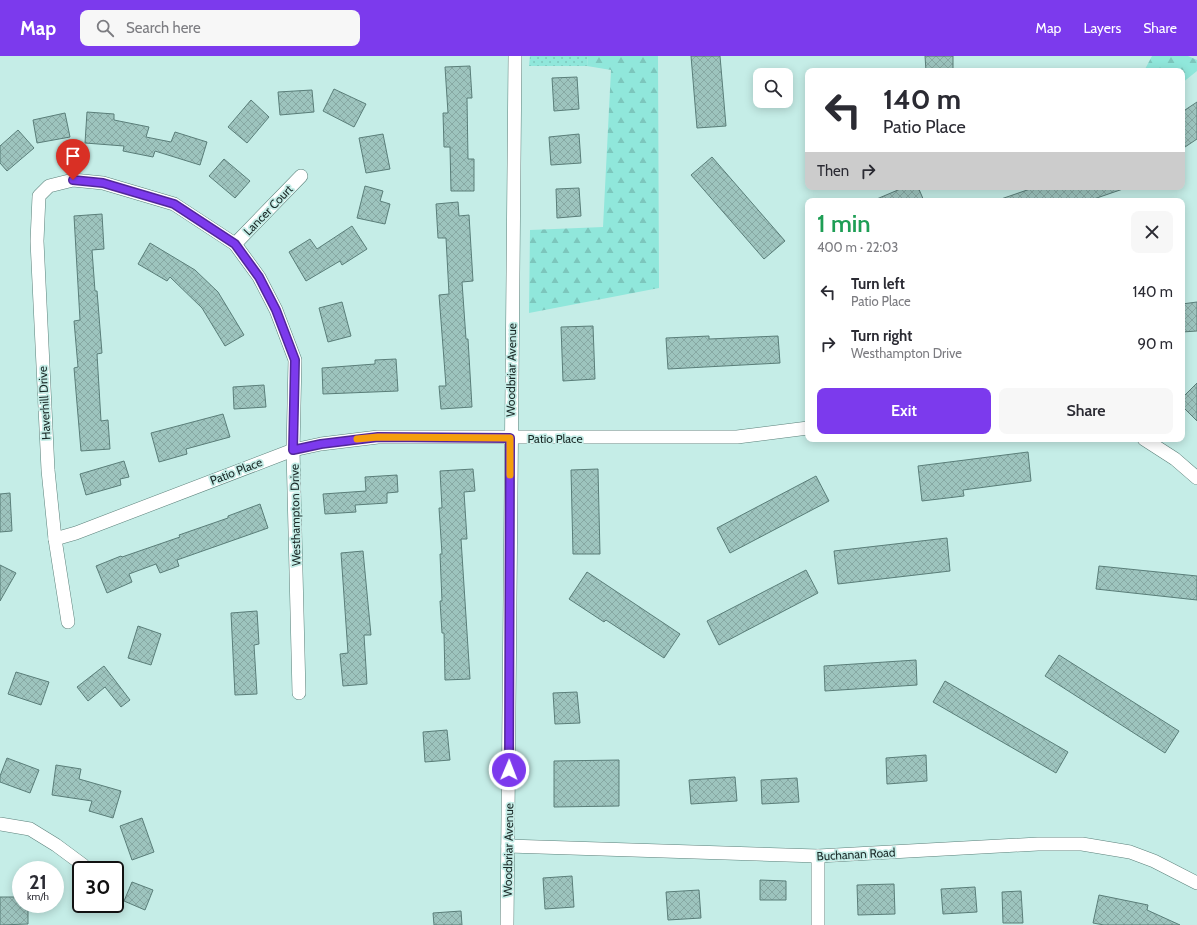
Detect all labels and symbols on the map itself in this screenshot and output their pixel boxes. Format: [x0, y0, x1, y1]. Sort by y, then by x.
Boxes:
pin [56, 139, 90, 180]
street label: Lancer Court [240, 182, 296, 238]
street label: Woodbriar Avenue [503, 323, 519, 417]
street label: Haverhill Drive [35, 366, 53, 440]
street label: Patio Place [527, 431, 583, 446]
street label: Patio Place [208, 454, 264, 488]
street label: Westhampton Drive [287, 464, 303, 566]
position arrow [488, 749, 530, 791]
street label: Woodbriar Avenue [500, 803, 516, 897]
street label: Buchanan Road [816, 844, 896, 864]
speed limit sign: 30 [72, 861, 124, 913]

